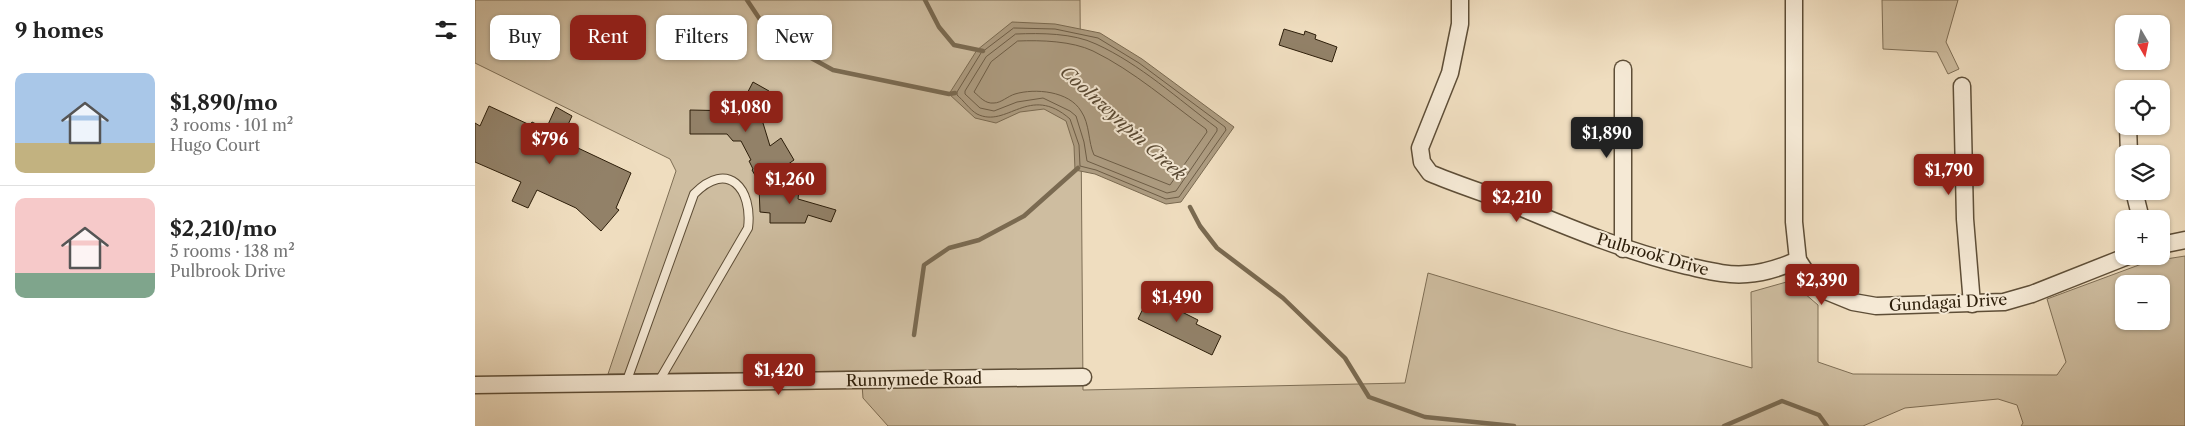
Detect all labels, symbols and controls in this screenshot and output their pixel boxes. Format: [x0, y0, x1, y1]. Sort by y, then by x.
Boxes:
chip: Buy [490, 15, 560, 60]
chip: Rent [570, 15, 646, 60]
chip: Filters [656, 15, 747, 60]
chip: New [757, 15, 832, 60]
north arrow [2115, 15, 2170, 70]
map controls [2115, 15, 2170, 330]
icon: filters [432, 16, 460, 44]
text: 9 homes [15, 18, 104, 43]
water label: Coolnwynpin Creek [1056, 61, 1191, 186]
button: locate [2115, 80, 2170, 135]
text: $1,890/mo [170, 90, 278, 115]
pin: $1,080 [705, 90, 787, 133]
icon: home [55, 93, 115, 153]
text: $1,080 [721, 97, 771, 117]
text: 3 rooms · 101 m² [170, 115, 293, 135]
pin: $1,890 [1566, 116, 1648, 159]
pin: $796 [520, 122, 580, 165]
text: $1,890 [1582, 123, 1632, 143]
text: $796 [532, 129, 568, 149]
text: Hugo Court [170, 135, 260, 155]
button: layers [2115, 145, 2170, 200]
pin: $1,790 [1908, 154, 1990, 196]
text: $1,790 [1925, 160, 1973, 180]
pin: $1,260 [749, 162, 831, 205]
text: $1,260 [765, 169, 815, 189]
pin: $2,210 [1476, 180, 1558, 223]
text: $2,210 [1492, 187, 1542, 207]
button: + [2115, 210, 2170, 265]
text: $2,210/mo [170, 216, 277, 241]
icon: home [55, 218, 115, 278]
street label: Pulbrook Drive [1595, 228, 1711, 280]
text: 5 rooms · 138 m² [170, 241, 295, 261]
text: Pulbrook Drive [170, 261, 286, 281]
pin: $2,390 [1781, 264, 1863, 306]
text: $2,390 [1796, 270, 1848, 290]
button: − [2115, 275, 2170, 330]
pin: $1,490 [1136, 280, 1218, 323]
text: $1,490 [1152, 287, 1202, 307]
street label: Gundagai Drive [1888, 289, 2008, 315]
pin: $1,420 [738, 354, 820, 396]
text: $1,420 [754, 360, 804, 380]
street label: Runnymede Road [846, 368, 983, 390]

